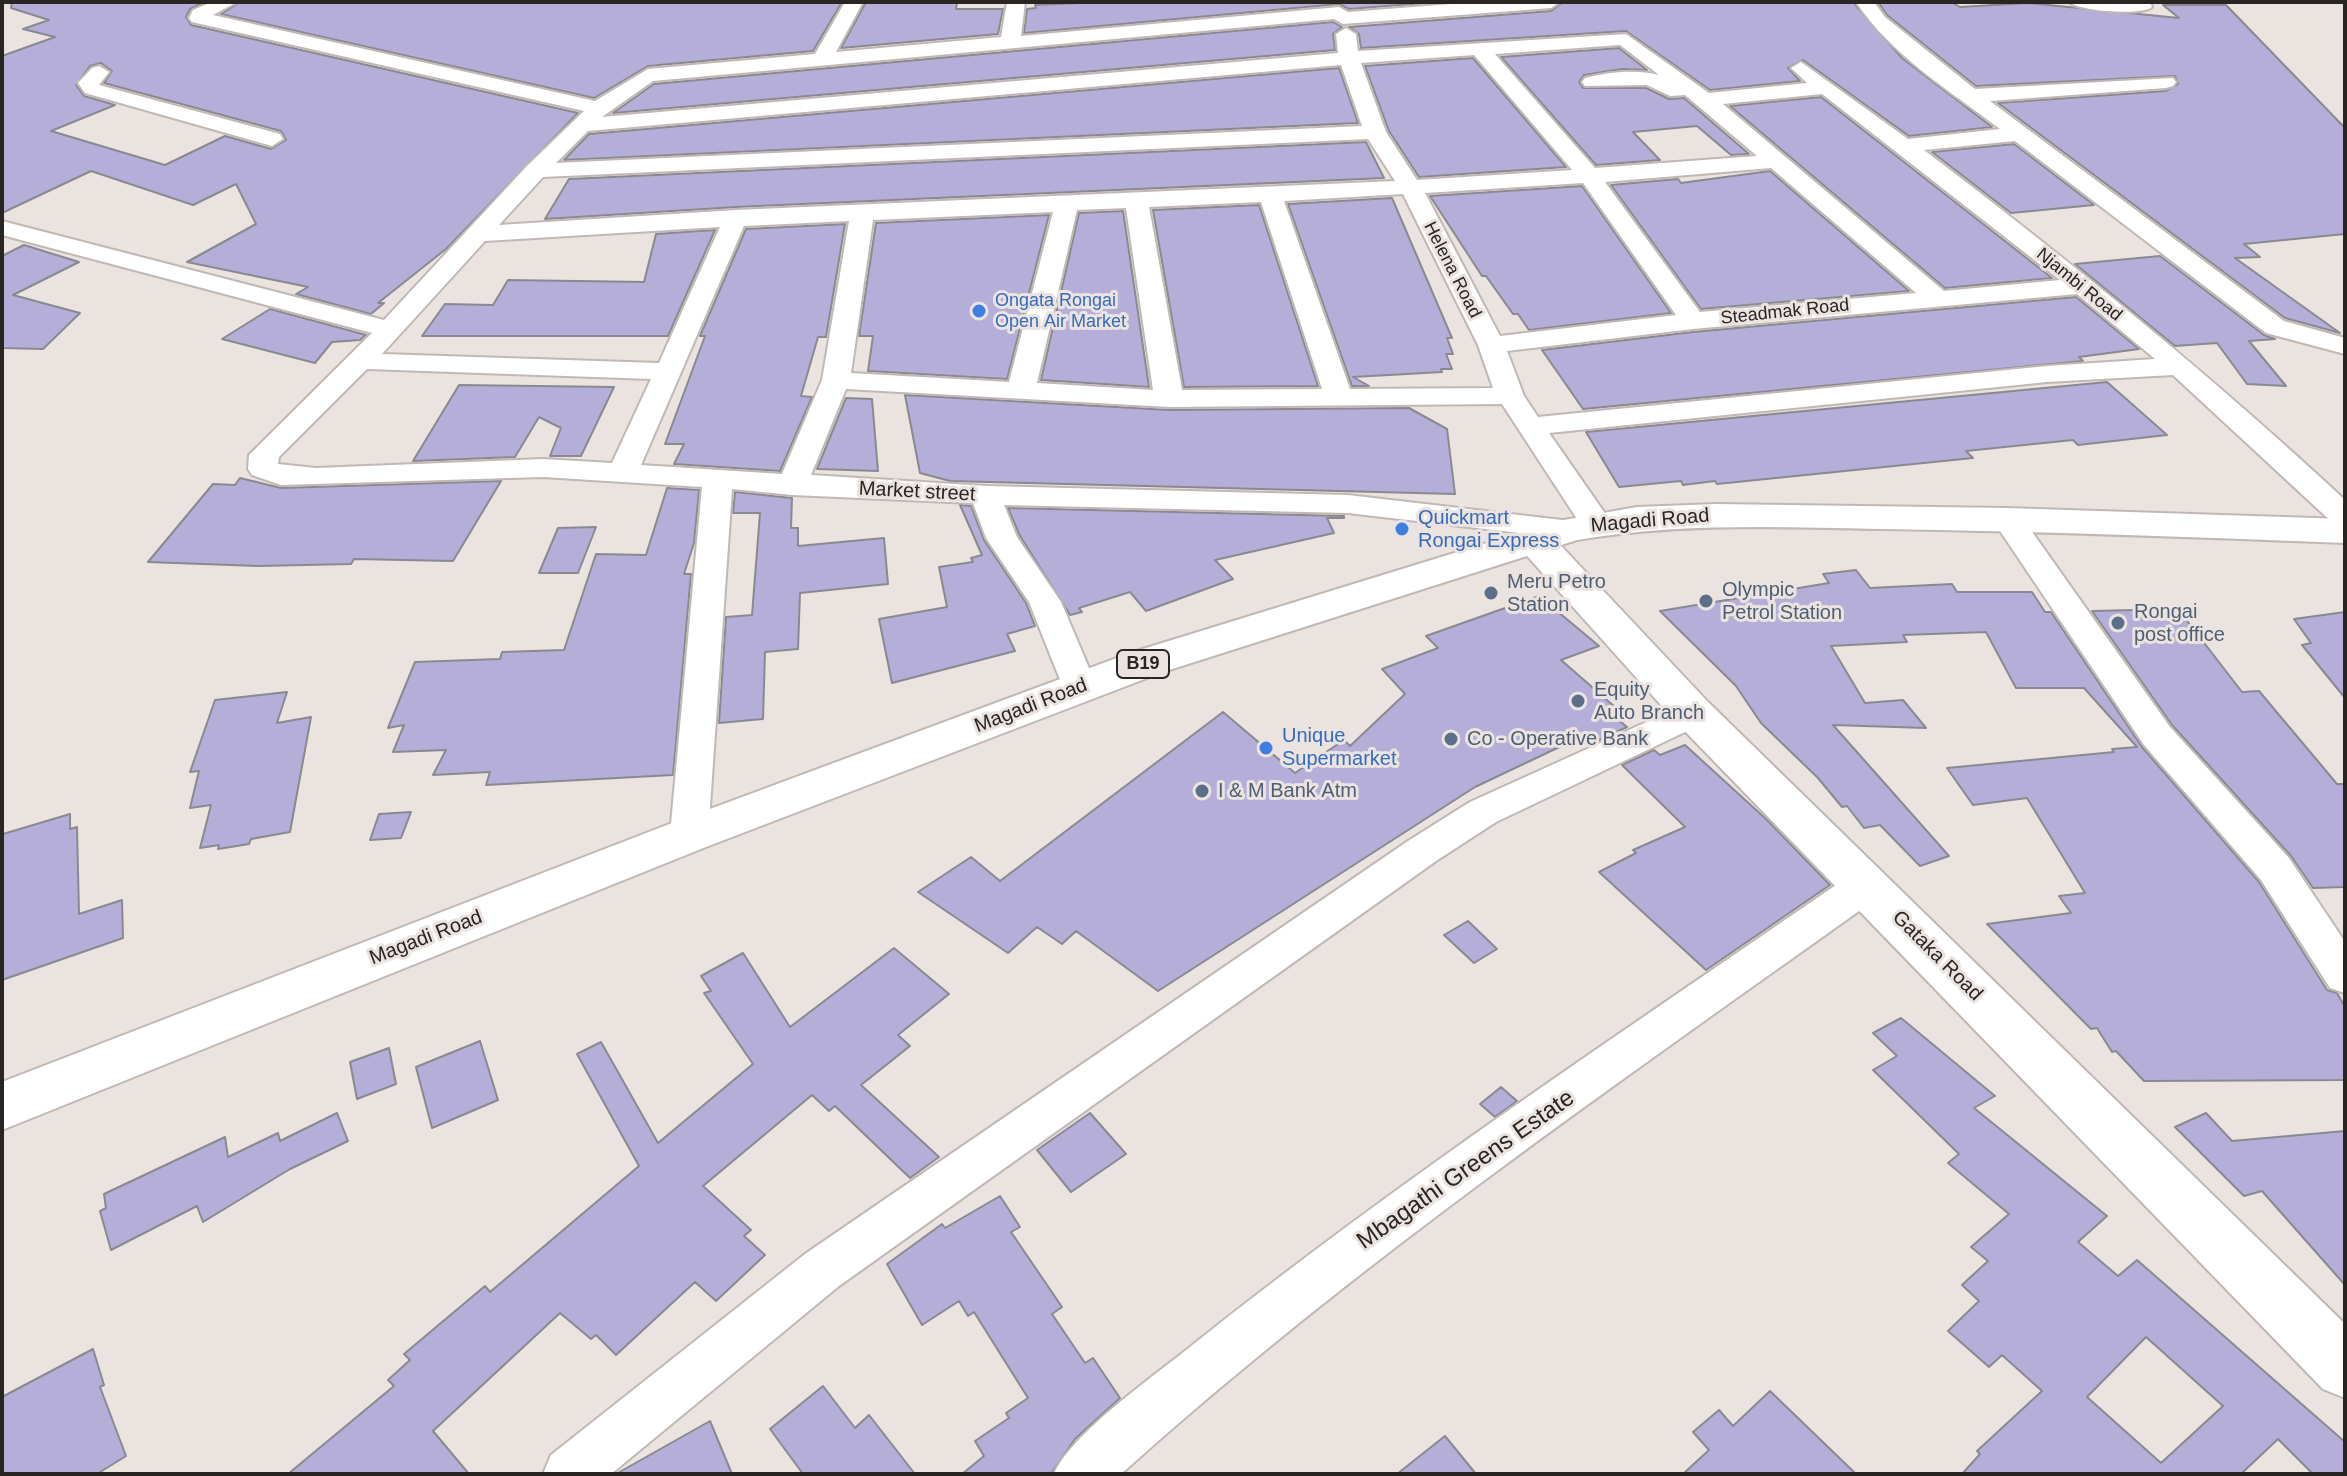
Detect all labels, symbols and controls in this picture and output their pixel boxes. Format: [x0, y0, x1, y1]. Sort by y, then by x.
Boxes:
street label: Helena Road [1419, 218, 1485, 322]
street label: Njambi Road [2032, 244, 2126, 326]
place label: Ongata Rongai Open Air Market [995, 290, 1126, 332]
street label: Steadmak Road [1720, 295, 1850, 329]
marker: Ongata Rongai Open Air Market [970, 302, 988, 320]
street label: Market street [858, 477, 976, 507]
street label: Magadi Road [1590, 504, 1710, 538]
place label: Quickmart Rongai Express [1418, 506, 1559, 553]
marker: Quickmart Rongai Express [1393, 520, 1411, 538]
place label: Meru Petro Station [1507, 570, 1606, 617]
place label: Olympic Petrol Station [1722, 578, 1842, 625]
marker: Meru Petro Station [1482, 584, 1500, 602]
marker: Olympic Petrol Station [1697, 592, 1715, 610]
place label: Rongai post office [2134, 600, 2225, 647]
marker: Rongai post office [2109, 614, 2127, 632]
road number: B19 [1117, 650, 1169, 678]
street label: Magadi Road [971, 673, 1091, 739]
place label: Equity Auto Branch [1594, 678, 1704, 725]
marker: Equity Auto Branch [1569, 692, 1587, 710]
place label: Unique Supermarket [1282, 724, 1396, 771]
place label: Co - Operative Bank [1467, 727, 1648, 751]
marker: Co - Operative Bank [1442, 730, 1460, 748]
marker: Unique Supermarket [1257, 739, 1275, 757]
place label: I & M Bank Atm [1218, 779, 1357, 803]
marker: I & M Bank Atm [1193, 782, 1211, 800]
street label: Magadi Road [366, 905, 486, 971]
street label: Gataka Road [1887, 906, 1987, 1006]
street label: Mbagathi Greens Estate [1352, 1084, 1580, 1256]

